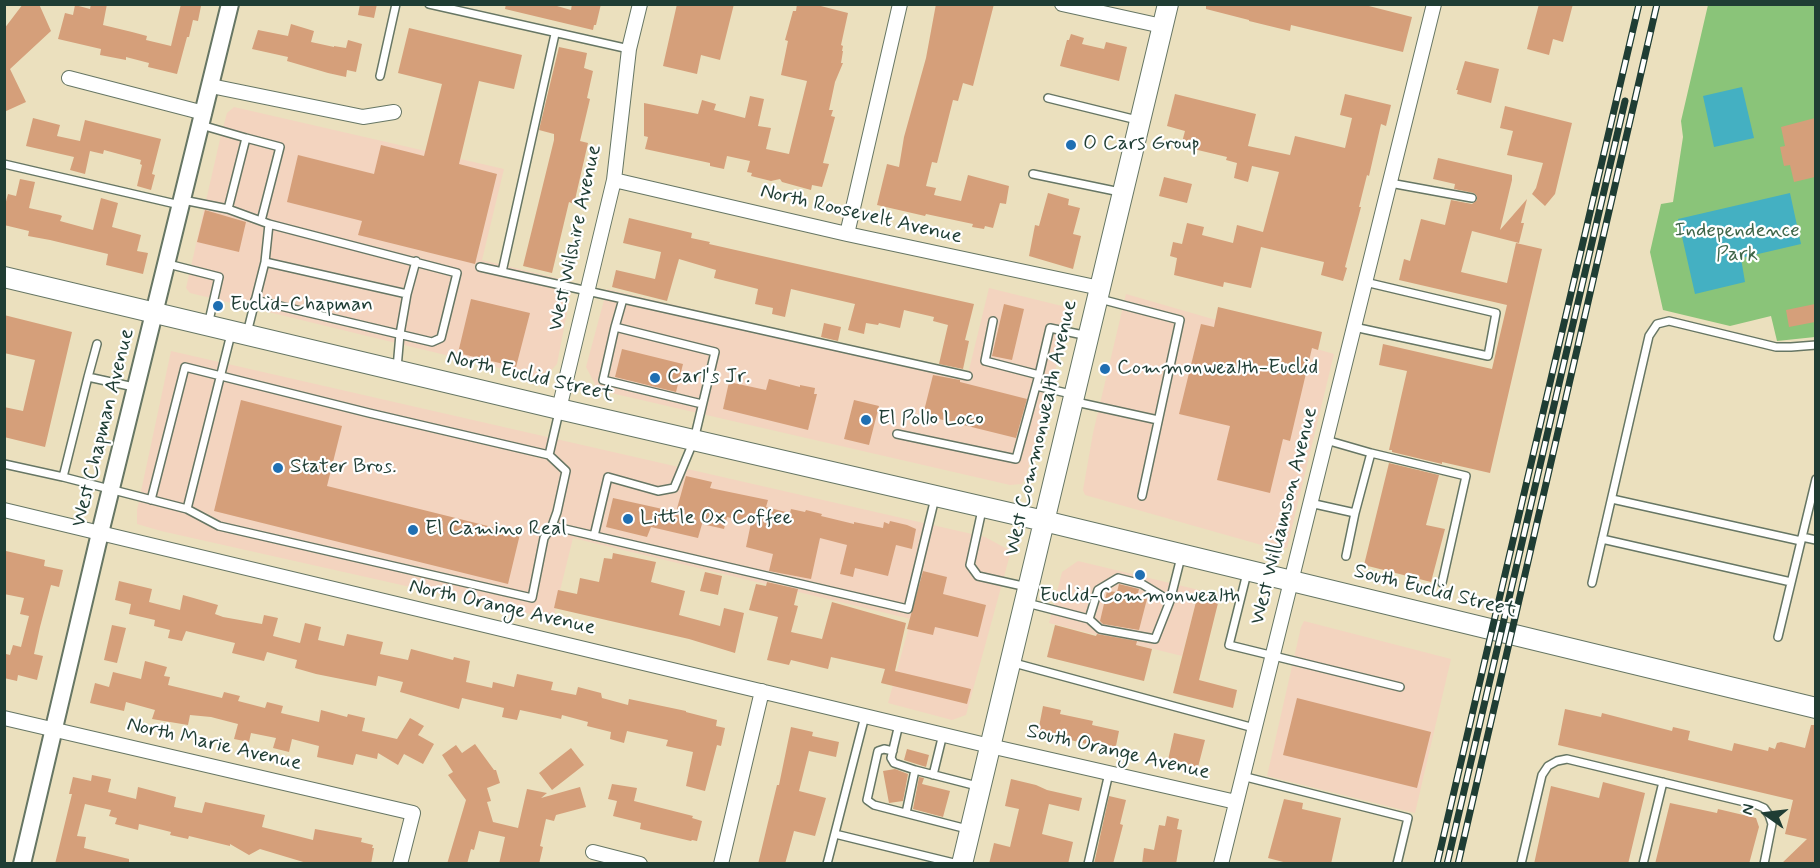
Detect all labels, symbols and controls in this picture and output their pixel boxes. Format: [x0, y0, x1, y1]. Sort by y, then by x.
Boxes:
place label: O Cars Group [1083, 132, 1200, 158]
marker: O Cars Group [1064, 138, 1078, 152]
street label: West Wilshire Avenue [544, 143, 608, 333]
street label: North Roosevelt Avenue [758, 179, 964, 251]
park label: Independence Park [1674, 219, 1800, 269]
place label: Euclid-Chapman [230, 293, 373, 319]
street label: West Commonwealth Avenue [1000, 298, 1084, 558]
marker: Euclid-Chapman [211, 299, 225, 313]
street label: West Chapman Avenue [67, 326, 141, 530]
street label: North Euclid Street [444, 346, 616, 408]
place label: Commonwealth-Euclid [1117, 356, 1318, 382]
marker: Commonwealth-Euclid [1098, 362, 1112, 376]
place label: Carl's Jr. [667, 365, 750, 391]
marker: Carl's Jr. [648, 371, 662, 385]
street label: West Williamson Avenue [1246, 405, 1324, 627]
place label: El Pollo Loco [878, 407, 984, 433]
marker: El Pollo Loco [859, 413, 873, 427]
place label: Stater Bros. [290, 455, 397, 481]
marker: Stater Bros. [271, 461, 285, 475]
place label: Little Ox Coffee [640, 506, 792, 532]
marker: Little Ox Coffee [621, 512, 635, 526]
place label: El Camino Real [425, 517, 566, 543]
marker: El Camino Real [406, 523, 420, 537]
street label: South Euclid Street [1351, 560, 1519, 624]
marker: Euclid-Commonwealth [1133, 568, 1147, 582]
street label: North Orange Avenue [406, 574, 598, 642]
place label: Euclid-Commonwealth [1039, 584, 1241, 610]
street label: North Marie Avenue [124, 713, 304, 777]
street label: South Orange Avenue [1024, 720, 1212, 786]
north arrow [1736, 784, 1796, 844]
text: N [1737, 802, 1760, 817]

